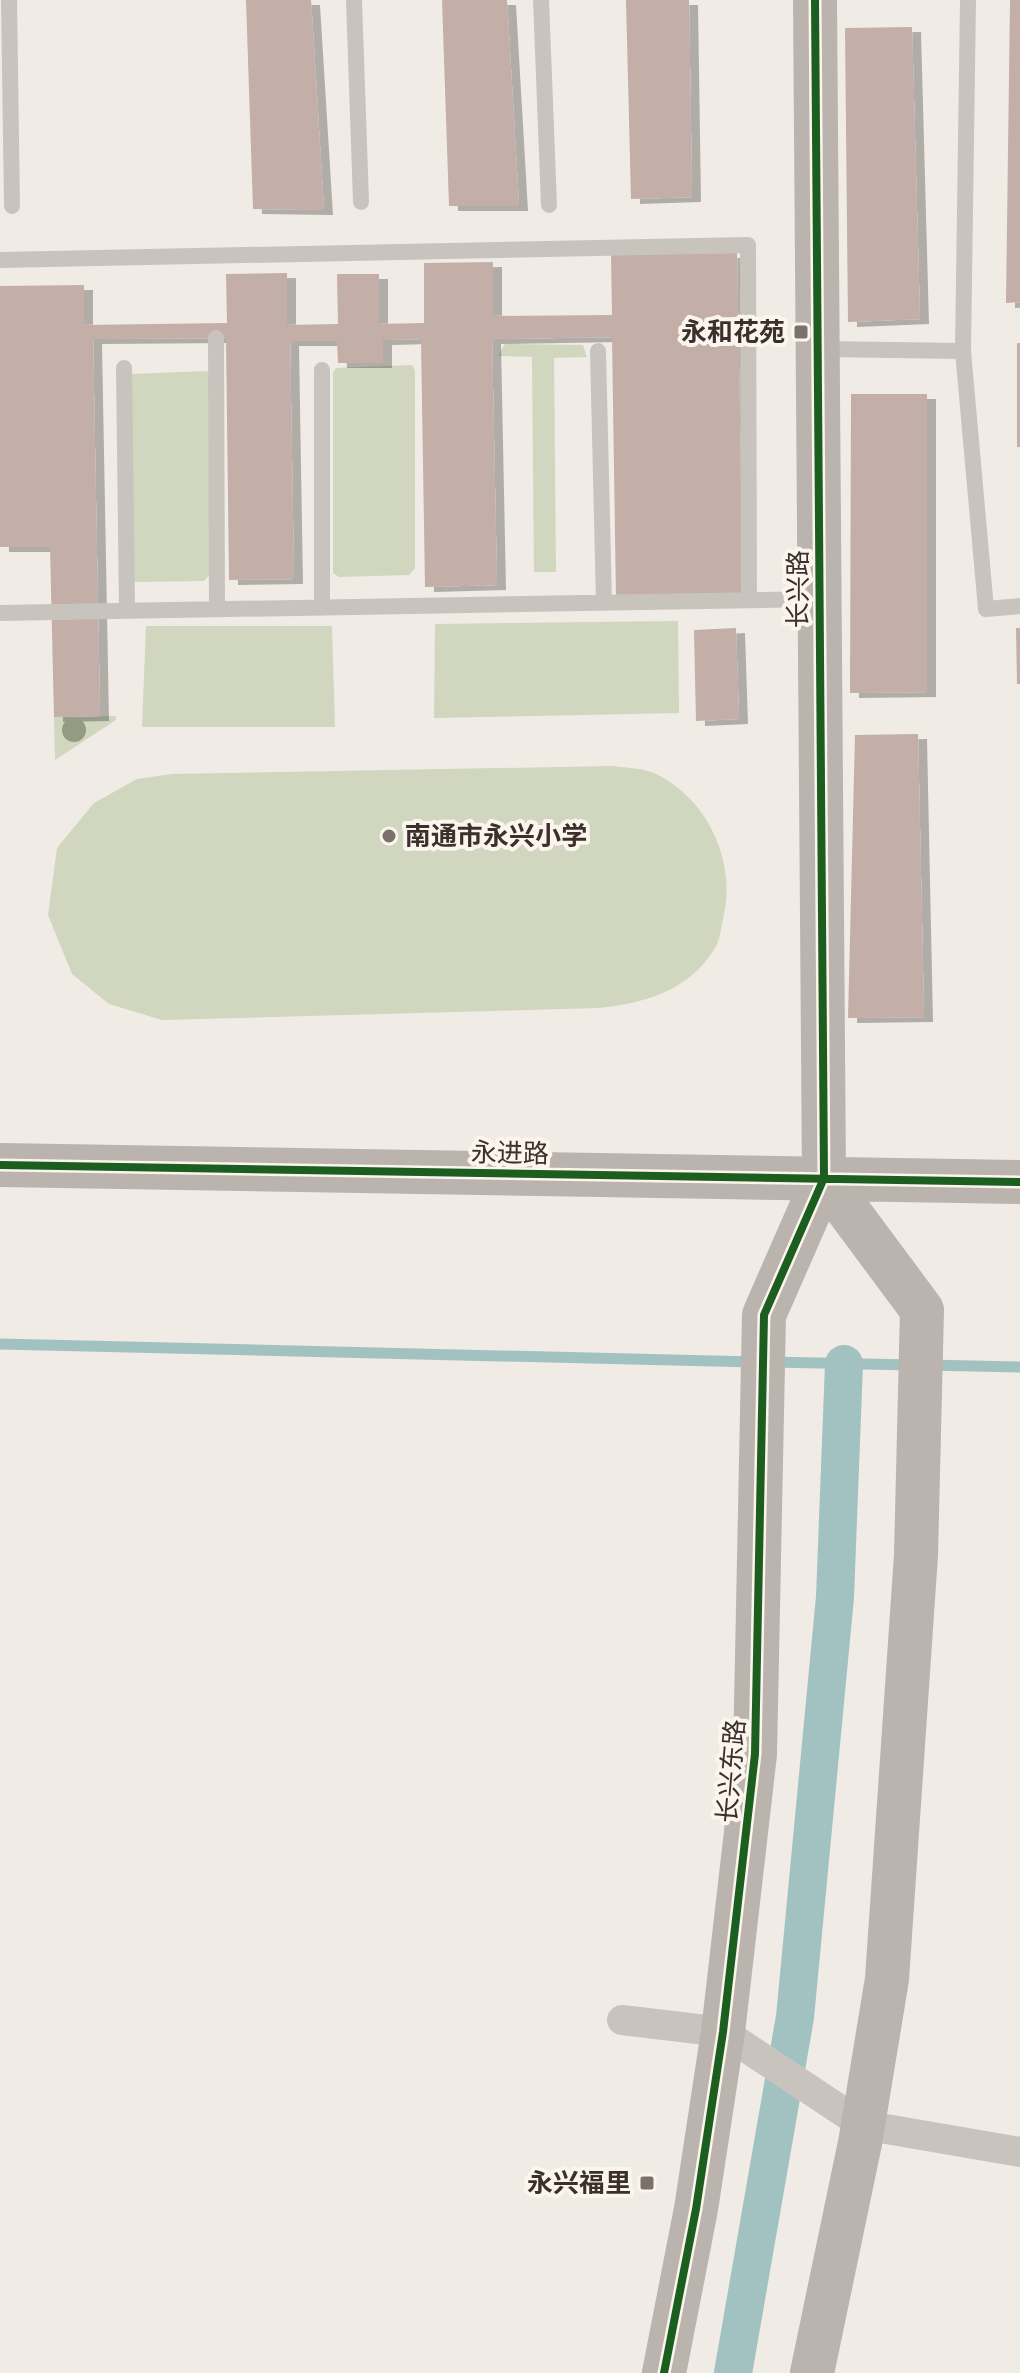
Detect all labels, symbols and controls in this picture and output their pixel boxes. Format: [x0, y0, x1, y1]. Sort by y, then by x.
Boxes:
place label: 永和花苑 [681, 317, 785, 348]
marker: 永和花苑 [792, 323, 810, 341]
street label: 长兴路 [783, 550, 814, 628]
place label: 南通市永兴小学 [405, 821, 587, 852]
marker: 南通市永兴小学 [380, 827, 398, 845]
street label: 永进路 [471, 1137, 549, 1170]
street label: 长兴东路 [712, 1718, 751, 1824]
place label: 永兴福里 [527, 2168, 631, 2199]
marker: 永兴福里 [638, 2174, 656, 2192]

